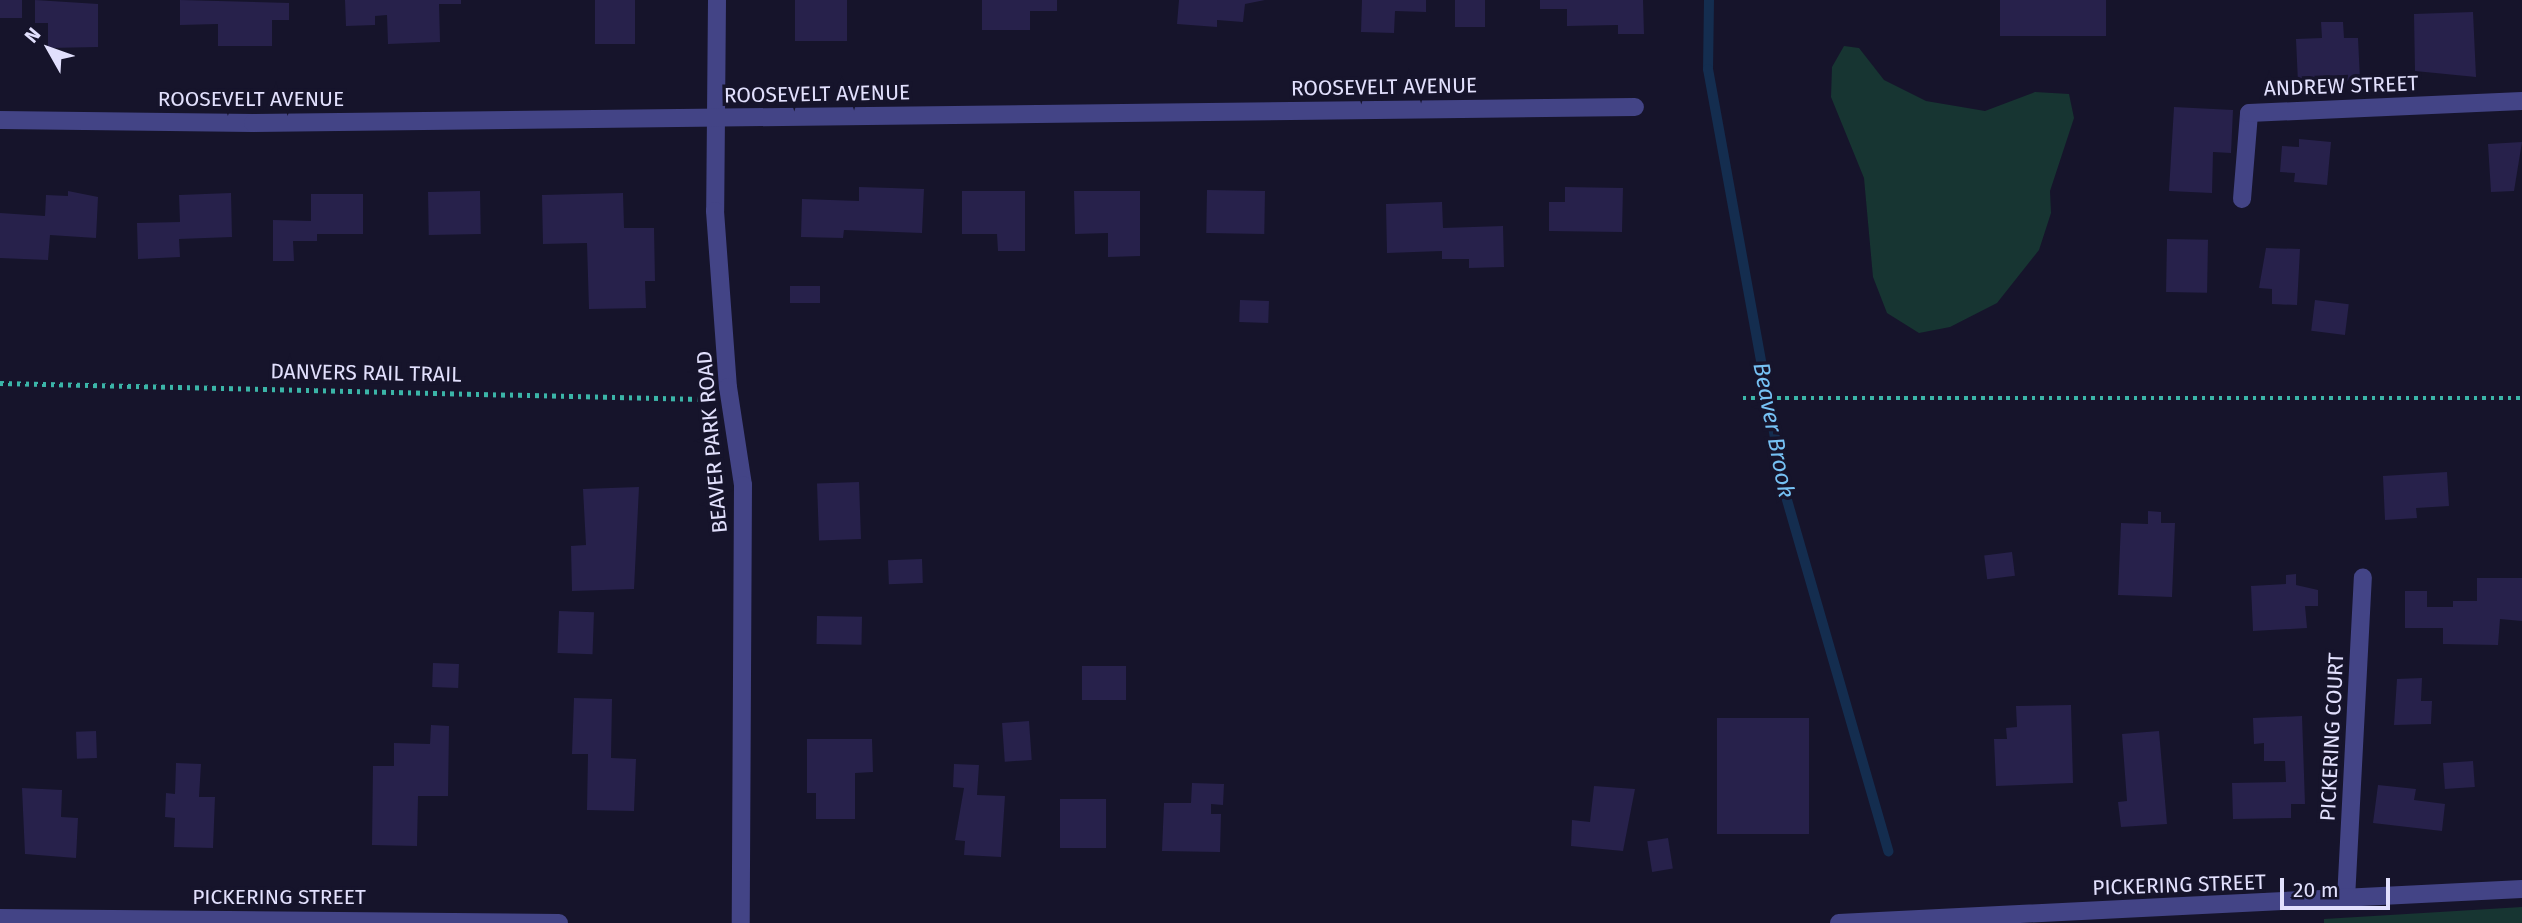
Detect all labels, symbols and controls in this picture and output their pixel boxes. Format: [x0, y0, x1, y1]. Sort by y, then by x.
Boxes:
north arrow [14, 14, 84, 84]
text: N [20, 23, 45, 47]
street label: ANDREW STREET [2263, 71, 2419, 101]
street label: ROOSEVELT AVENUE [1291, 73, 1477, 101]
street label: ROOSEVELT AVENUE [724, 80, 910, 108]
street label: ROOSEVELT AVENUE [158, 86, 344, 112]
street label: BEAVER PARK ROAD [691, 350, 733, 534]
street label: DANVERS RAIL TRAIL [270, 359, 462, 387]
water label: Beaver Brook [1747, 360, 1801, 500]
street label: PICKERING COURT [2315, 652, 2349, 822]
scale bar [2284, 864, 2394, 908]
street label: PICKERING STREET [2092, 869, 2266, 901]
text: 20 m [2293, 877, 2339, 903]
street label: PICKERING STREET [192, 884, 366, 910]

